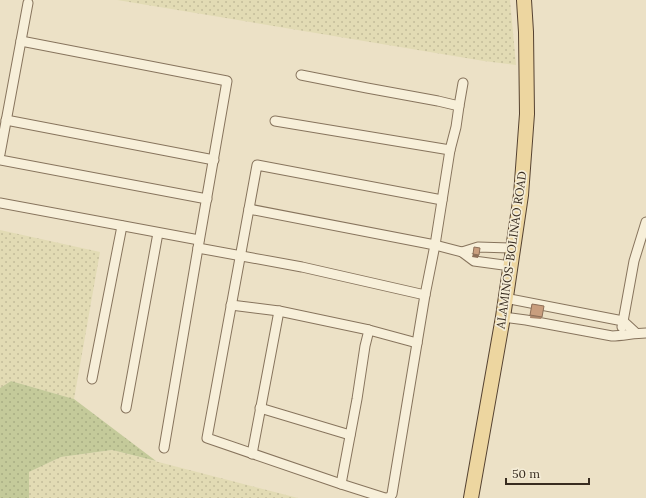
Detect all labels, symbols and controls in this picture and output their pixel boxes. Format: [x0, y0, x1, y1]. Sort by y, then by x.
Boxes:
street label: ALAMINOS-BOLINAO ROAD [492, 170, 529, 331]
scale bar [506, 460, 589, 486]
text: 50 m [512, 466, 540, 481]

